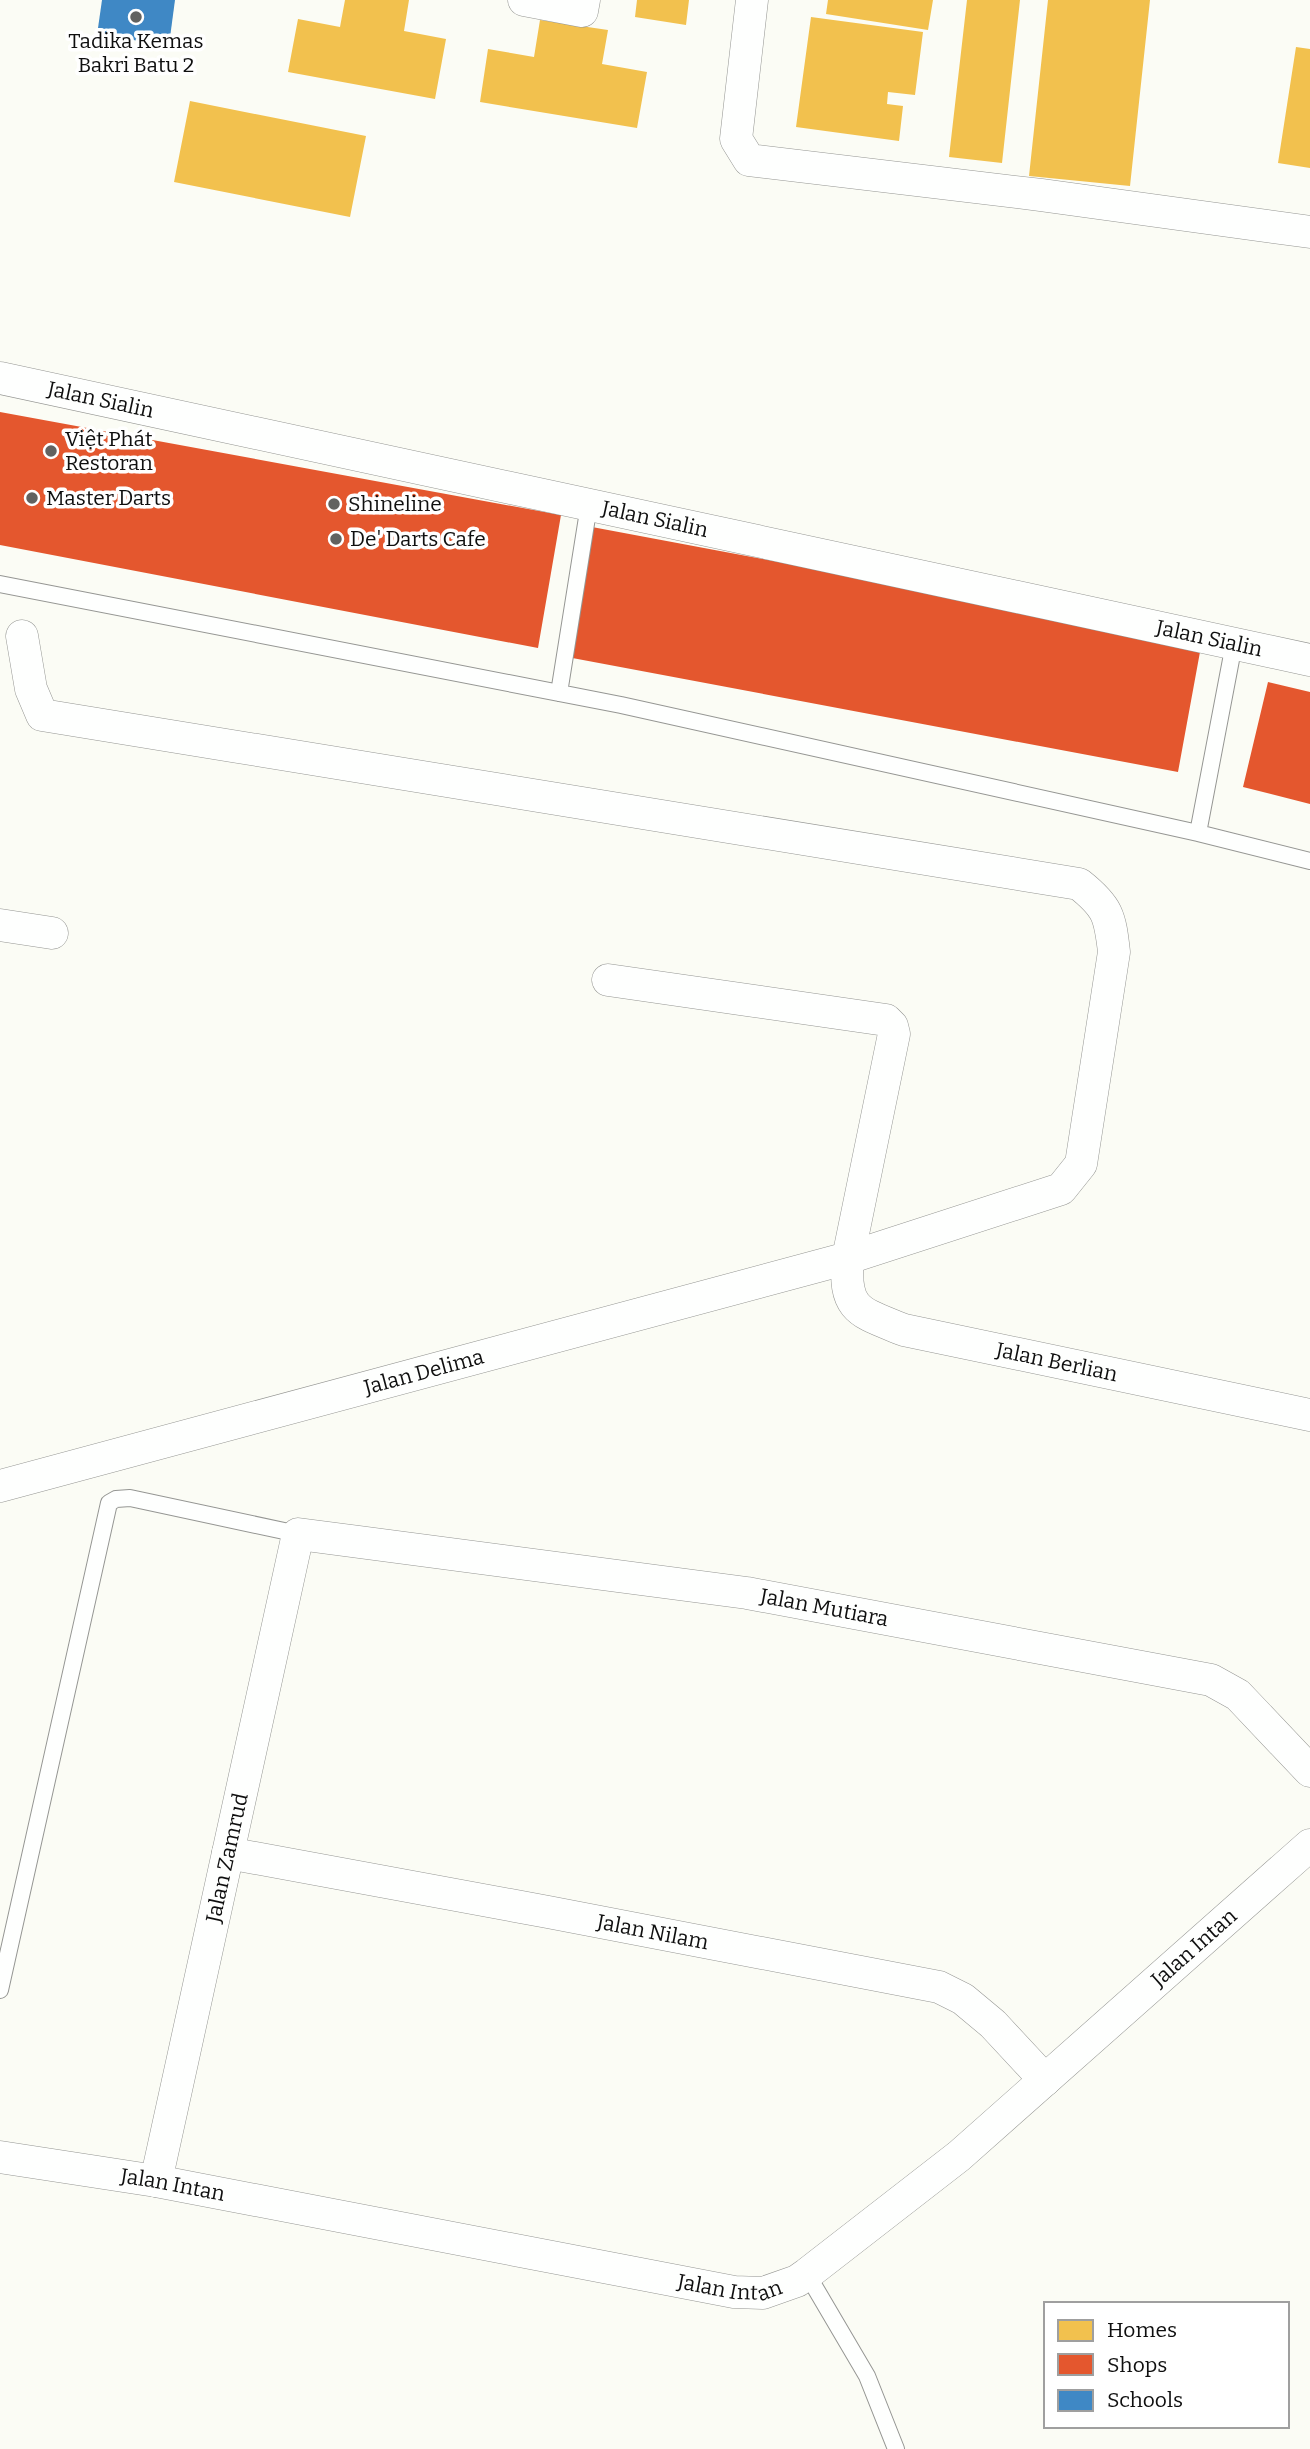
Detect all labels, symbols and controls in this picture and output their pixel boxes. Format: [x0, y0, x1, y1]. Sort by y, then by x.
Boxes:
marker: Tadika Kemas Bakri Batu 2 [128, 9, 144, 25]
place label: Tadika Kemas Bakri Batu 2 [68, 28, 204, 78]
street label: Jalan Sialin [44, 375, 156, 424]
place label: Việt Phát Restoran [65, 426, 153, 476]
marker: Việt Phát Restoran [43, 443, 59, 459]
place label: Master Darts [46, 485, 171, 511]
marker: Master Darts [24, 490, 40, 506]
place label: Shineline [348, 491, 442, 517]
street label: Jalan Sialin [599, 495, 710, 543]
marker: Shineline [326, 496, 342, 512]
place label: De' Darts Cafe [350, 526, 486, 552]
marker: De' Darts Cafe [328, 531, 344, 547]
street label: Jalan Sialin [1153, 614, 1265, 662]
street label: Jalan Berlian [993, 1336, 1120, 1387]
street label: Jalan Delima [360, 1343, 487, 1401]
street label: Jalan Mutiara [757, 1583, 891, 1632]
street label: Jalan Zamrud [200, 1790, 254, 1926]
street label: Jalan Intan [1145, 1903, 1242, 1993]
street label: Jalan Nilam [594, 1908, 711, 1955]
street label: Jalan Intan [118, 2163, 227, 2207]
street label: Jalan Intan [674, 2268, 786, 2307]
legend [1044, 2302, 1289, 2428]
text: Homes [1107, 2317, 1177, 2343]
text: Shops [1107, 2352, 1167, 2378]
text: Schools [1107, 2387, 1183, 2413]

